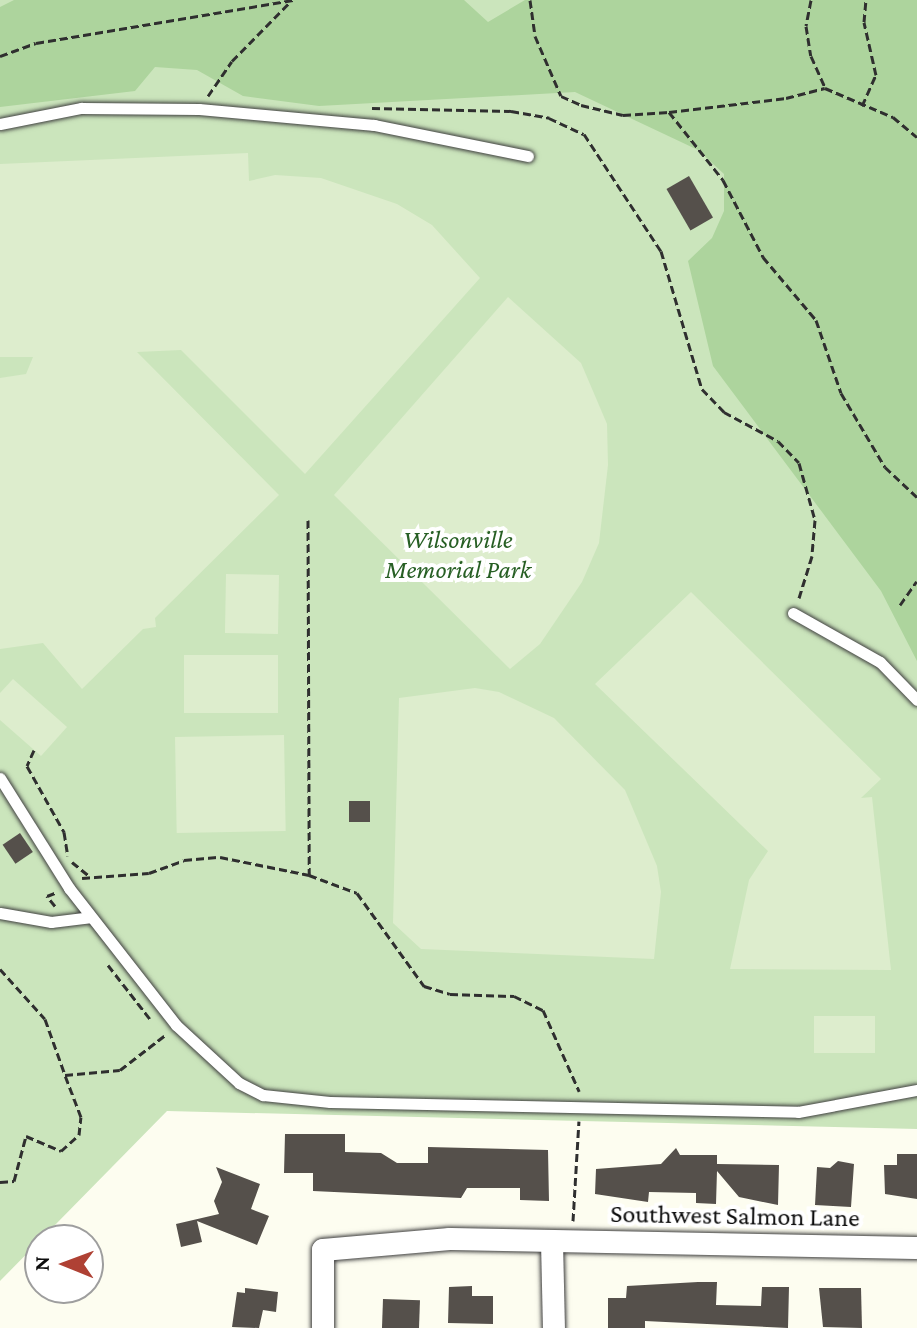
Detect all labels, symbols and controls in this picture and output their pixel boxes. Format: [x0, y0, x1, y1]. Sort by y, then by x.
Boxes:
park label: Wilsonville Memorial Park [385, 524, 531, 586]
street label: Southwest Salmon Lane [610, 1198, 860, 1234]
north arrow [24, 1224, 104, 1304]
text: N [29, 1256, 54, 1271]

